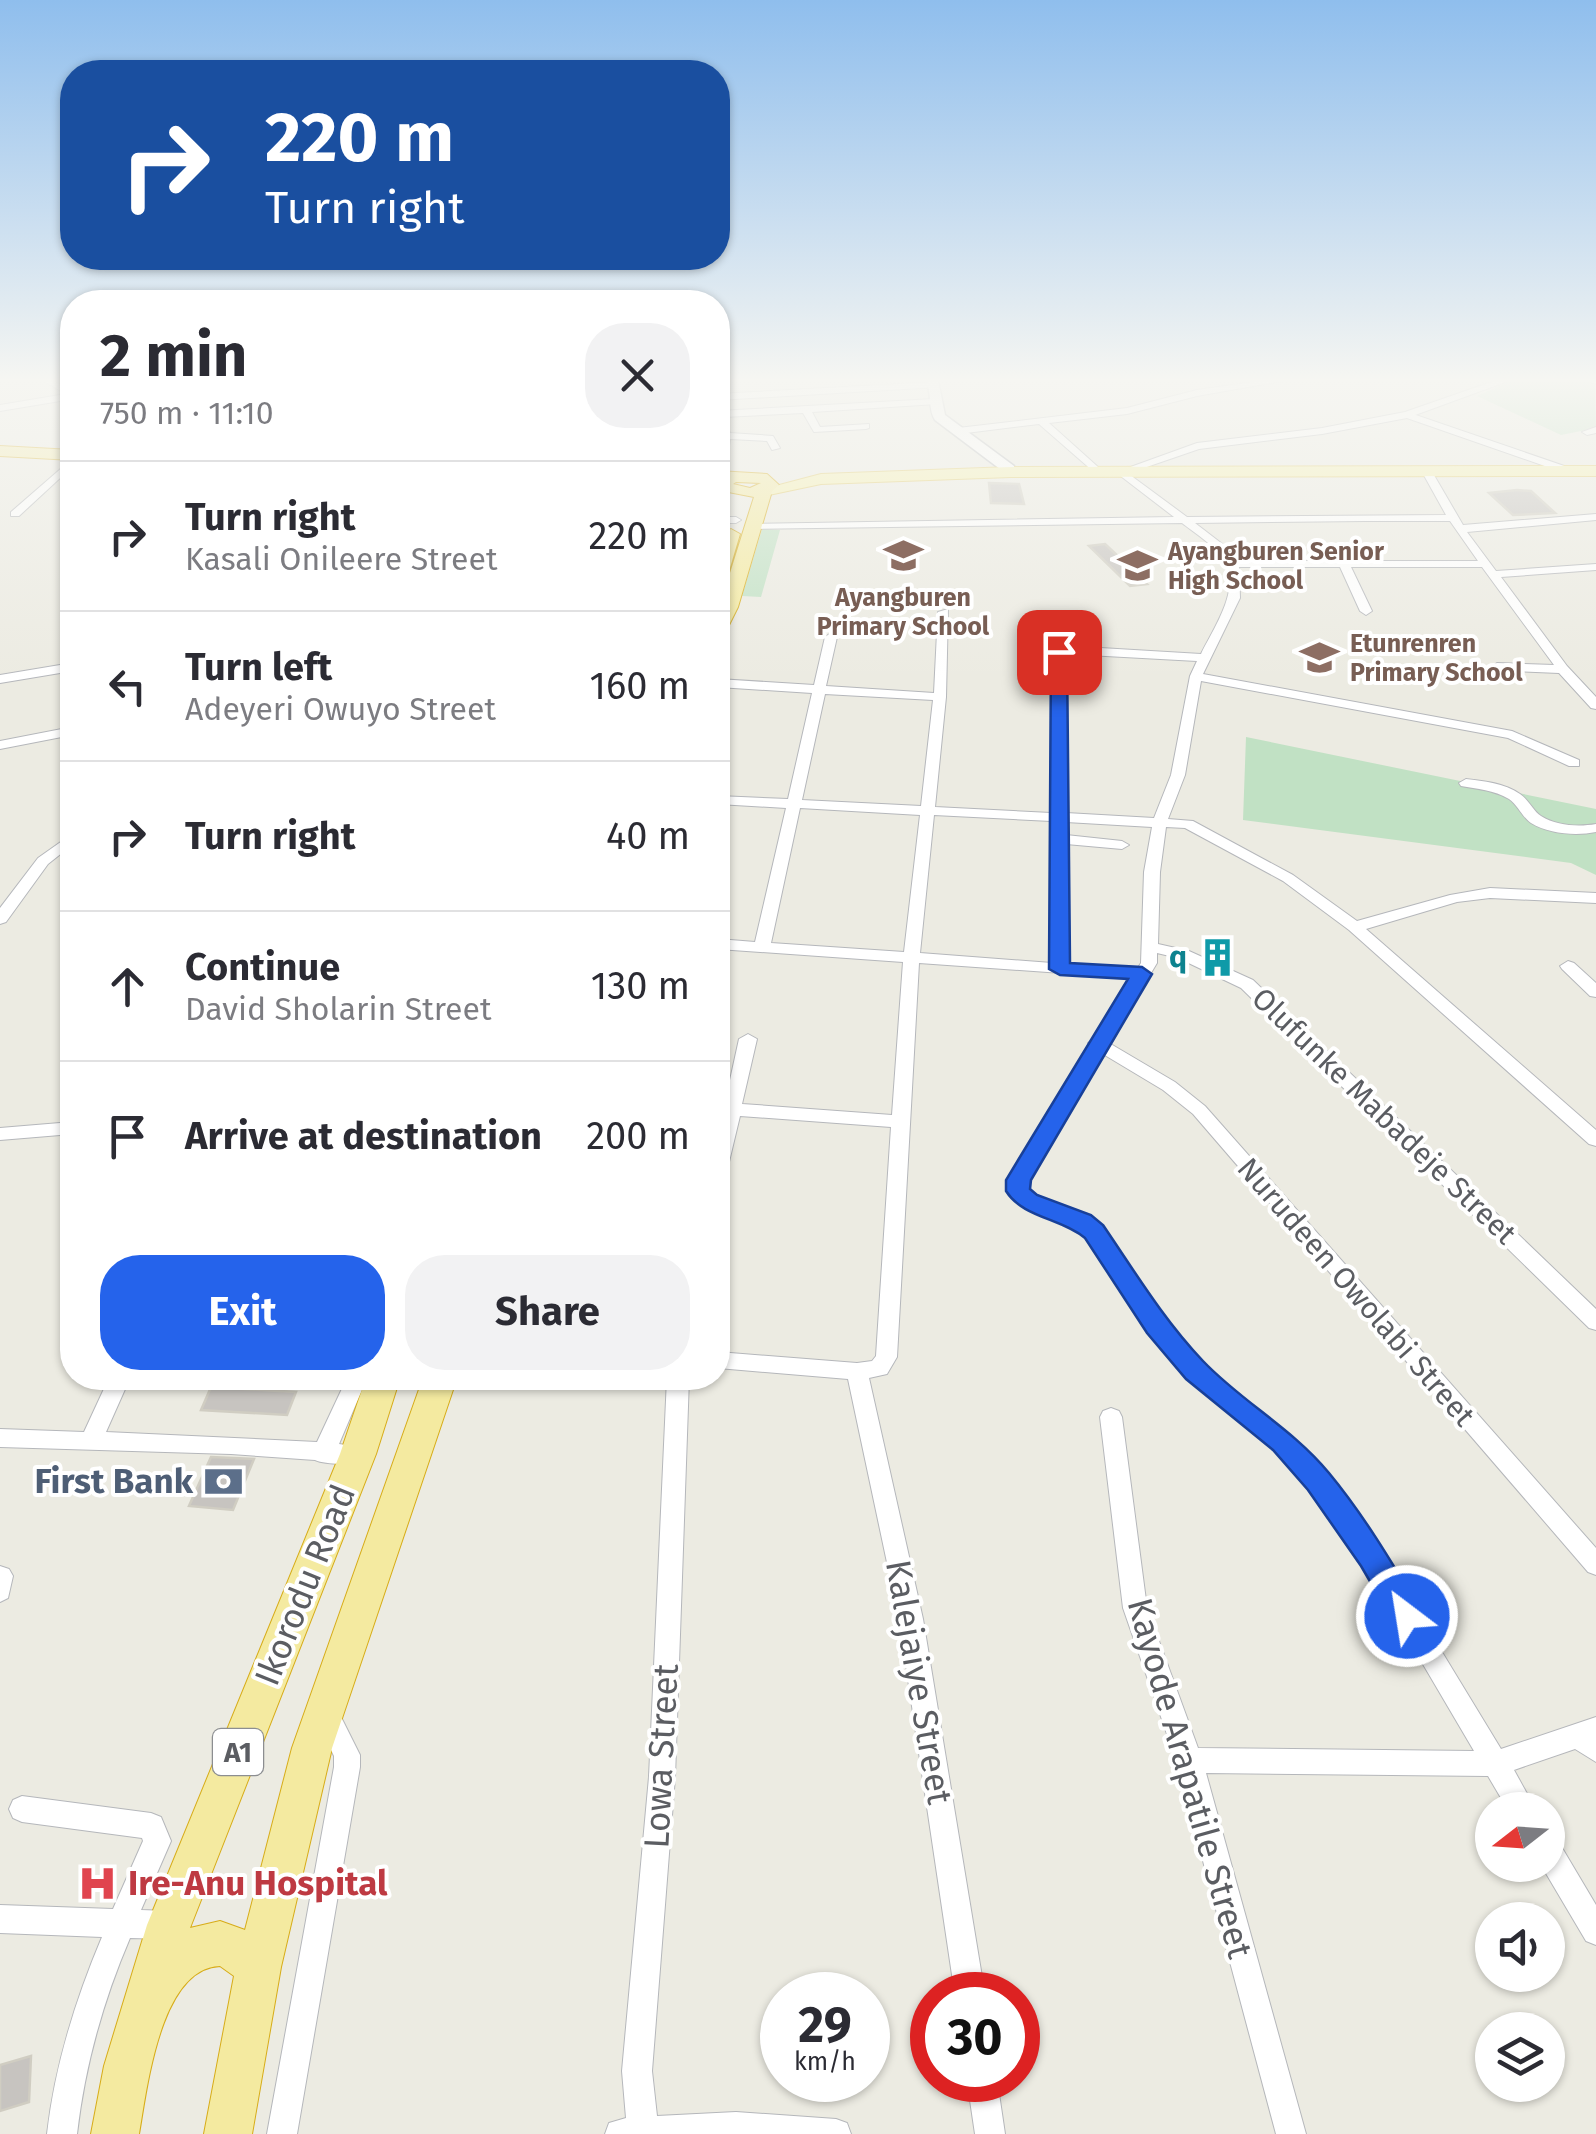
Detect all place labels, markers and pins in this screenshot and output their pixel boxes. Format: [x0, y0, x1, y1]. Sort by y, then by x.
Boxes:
school or university icon: Ayangburen Primary School [882, 535, 924, 577]
place label: Ayangburen Senior High School [1167, 537, 1385, 596]
school or university icon: Ayangburen Senior High School [1117, 544, 1159, 586]
place label: Ayangburen Primary School [817, 583, 990, 642]
pin [1017, 610, 1102, 695]
place label: Etunrenren Primary School [1350, 629, 1523, 688]
school or university icon: Etunrenren Primary School [1299, 636, 1341, 678]
building icon: q [1196, 936, 1238, 978]
place label: q [1169, 939, 1187, 975]
place label: First Bank [34, 1460, 194, 1502]
bank icon: First Bank [202, 1460, 244, 1502]
hospital icon: Ire-Anu Hospital [77, 1862, 119, 1904]
place label: Ire-Anu Hospital [128, 1862, 388, 1904]

